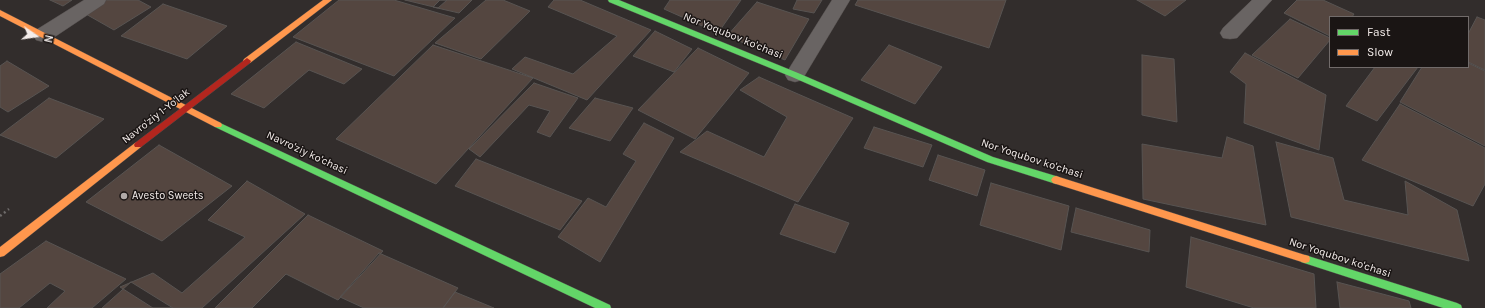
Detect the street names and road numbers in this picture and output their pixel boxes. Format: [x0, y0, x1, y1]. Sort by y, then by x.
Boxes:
street label: Nor Yoqubov ko'chasi [681, 10, 785, 62]
street label: Navro'ziy 1-Yo'lak [119, 85, 193, 147]
street label: Navro'ziy ko'chasi [264, 128, 350, 178]
street label: Nor Yoqubov ko'chasi [979, 136, 1085, 182]
street label: Nor Yoqubov ko'chasi [1287, 235, 1393, 281]

